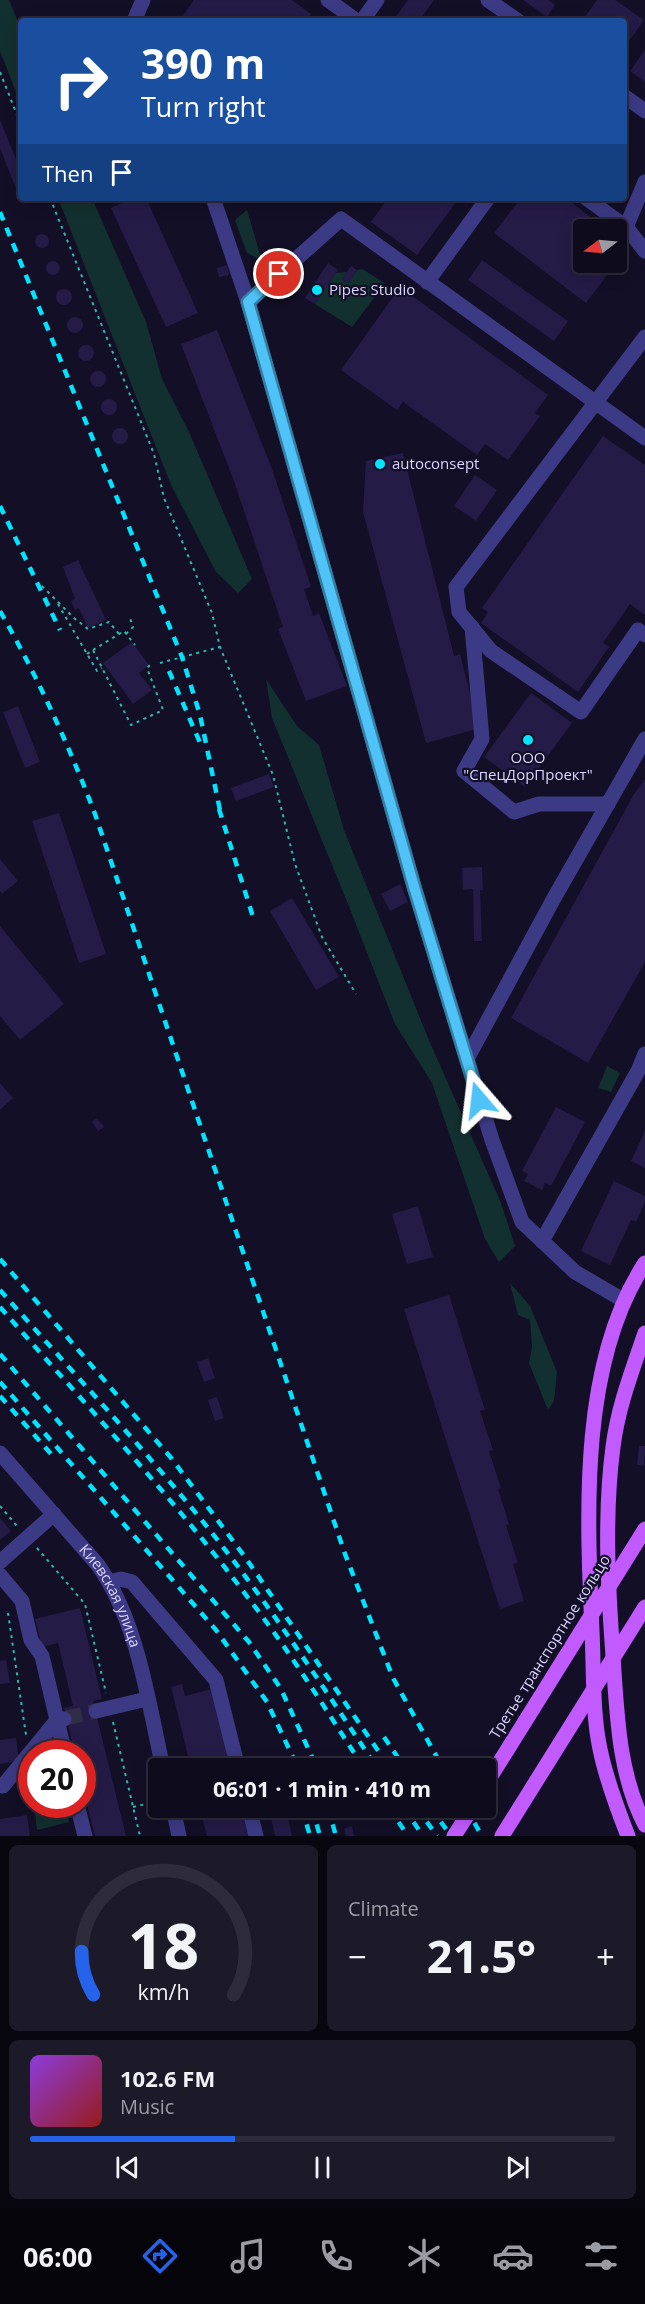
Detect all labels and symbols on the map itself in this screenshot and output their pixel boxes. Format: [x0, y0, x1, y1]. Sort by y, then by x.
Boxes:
north arrow [573, 219, 627, 273]
pin [253, 248, 304, 299]
place label: Pipes Studio [329, 279, 415, 299]
marker: Pipes Studio [310, 283, 324, 297]
place label: autoconsept [392, 453, 479, 473]
marker: autoconsept [373, 457, 387, 471]
marker: ООО "СпецДорПроект" [521, 733, 535, 747]
place label: ООО "СпецДорПроект" [463, 747, 593, 784]
position arrow [447, 1068, 511, 1132]
street label: Киевская улица [75, 1540, 146, 1650]
street label: Третье транспортное кольцо [484, 1551, 614, 1742]
speed limit sign: 20 [18, 1740, 96, 1818]

